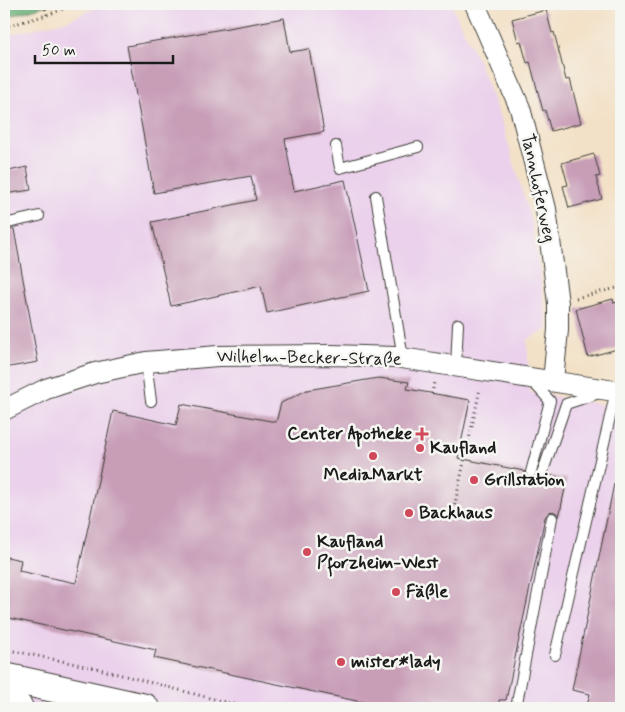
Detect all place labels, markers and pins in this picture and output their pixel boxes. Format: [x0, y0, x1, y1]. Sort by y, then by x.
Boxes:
place label: Center Apotheke [287, 422, 412, 447]
marker: Center Apotheke [416, 428, 428, 440]
place label: Kaufland [430, 436, 496, 460]
marker: Kaufland [414, 442, 426, 454]
marker: MediaMarkt [367, 450, 379, 462]
place label: MediaMarkt [323, 463, 423, 487]
place label: Grillstation [484, 468, 564, 492]
marker: Grillstation [468, 474, 480, 486]
place label: Backhaus [419, 501, 493, 525]
marker: Backhaus [403, 507, 415, 519]
place label: Kaufland Pforzheim-West [317, 530, 439, 577]
marker: Kaufland Pforzheim-West [301, 546, 313, 558]
place label: Fäßle [406, 580, 448, 604]
marker: Fäßle [390, 586, 402, 598]
place label: mister*lady [351, 650, 441, 674]
marker: mister*lady [335, 656, 347, 668]

